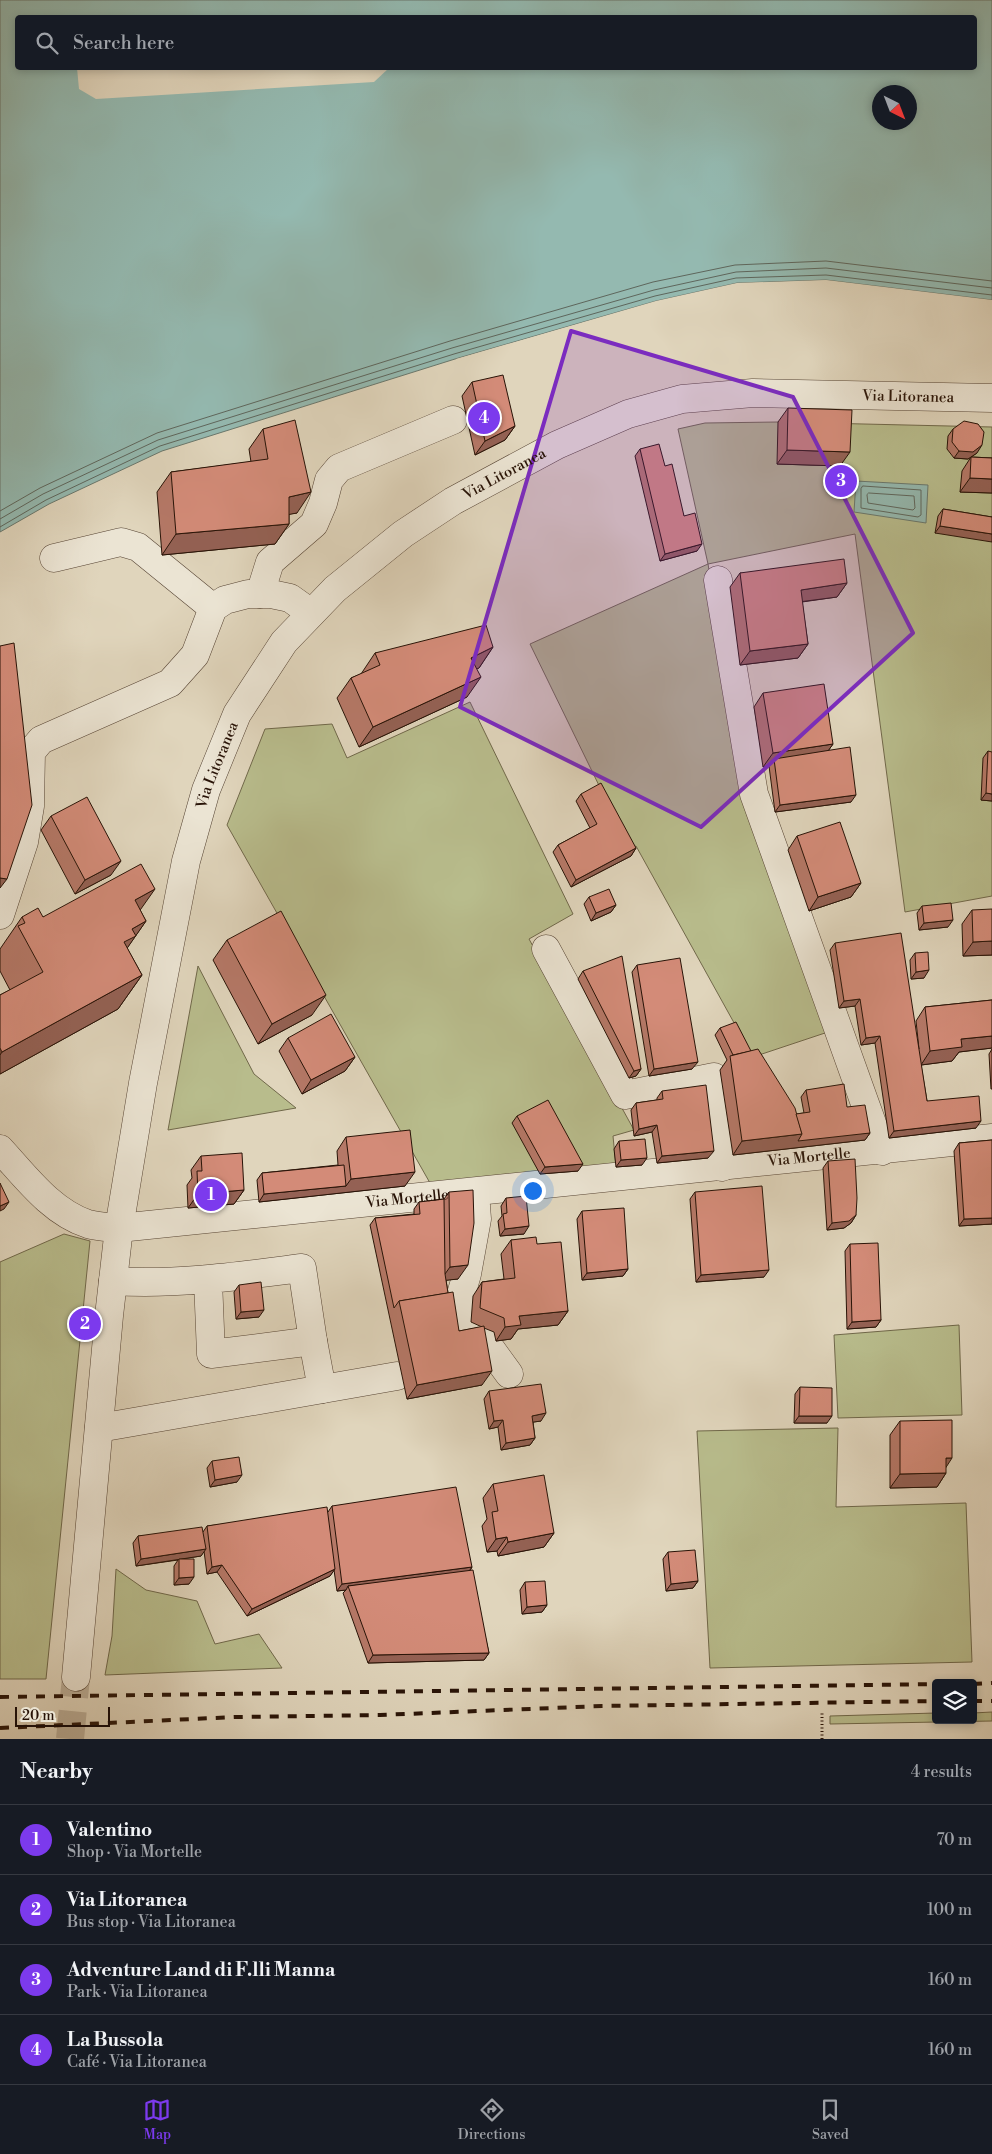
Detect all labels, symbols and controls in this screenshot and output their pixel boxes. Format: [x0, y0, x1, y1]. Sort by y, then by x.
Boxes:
search box [15, 15, 977, 70]
icon: search [33, 29, 61, 57]
text: Search here [73, 31, 174, 55]
north arrow [872, 85, 917, 130]
street label: Via Litoranea [861, 386, 955, 407]
pin: 4 [468, 399, 500, 437]
street label: Via Litoranea [458, 443, 549, 504]
pin: 3 [825, 462, 857, 500]
street label: Via Litoranea [191, 718, 243, 812]
street label: Via Mortelle [766, 1143, 851, 1171]
pin: 1 [195, 1176, 227, 1214]
your location [520, 1178, 546, 1204]
street label: Via Mortelle [364, 1185, 450, 1212]
pin: 2 [69, 1305, 101, 1343]
map controls [932, 1679, 977, 1724]
button: layers [932, 1679, 977, 1724]
scale bar [15, 1704, 110, 1727]
text: 20 m [22, 1707, 54, 1725]
text: Nearby [20, 1759, 93, 1785]
text: 4 results [911, 1762, 972, 1782]
text: Valentino [67, 1818, 152, 1842]
text: 1 [32, 1830, 40, 1850]
text: 70 m [936, 1830, 972, 1850]
text: Shop · Via Mortelle [67, 1842, 202, 1862]
text: Via Litoranea [67, 1888, 187, 1912]
text: 2 [31, 1900, 41, 1920]
text: 100 m [927, 1900, 972, 1920]
text: Bus stop · Via Litoranea [67, 1912, 236, 1932]
text: Adventure Land di F.lli Manna [67, 1958, 335, 1982]
text: 3 [31, 1970, 41, 1990]
text: 160 m [928, 1970, 972, 1990]
text: Park · Via Litoranea [67, 1982, 208, 2002]
text: La Bussola [67, 2028, 163, 2052]
text: 4 [31, 2040, 41, 2060]
text: 160 m [928, 2040, 972, 2060]
text: Café · Via Litoranea [67, 2052, 207, 2072]
tab: Map [143, 2096, 171, 2144]
tab: Directions [458, 2096, 525, 2144]
tab: Saved [812, 2096, 849, 2144]

